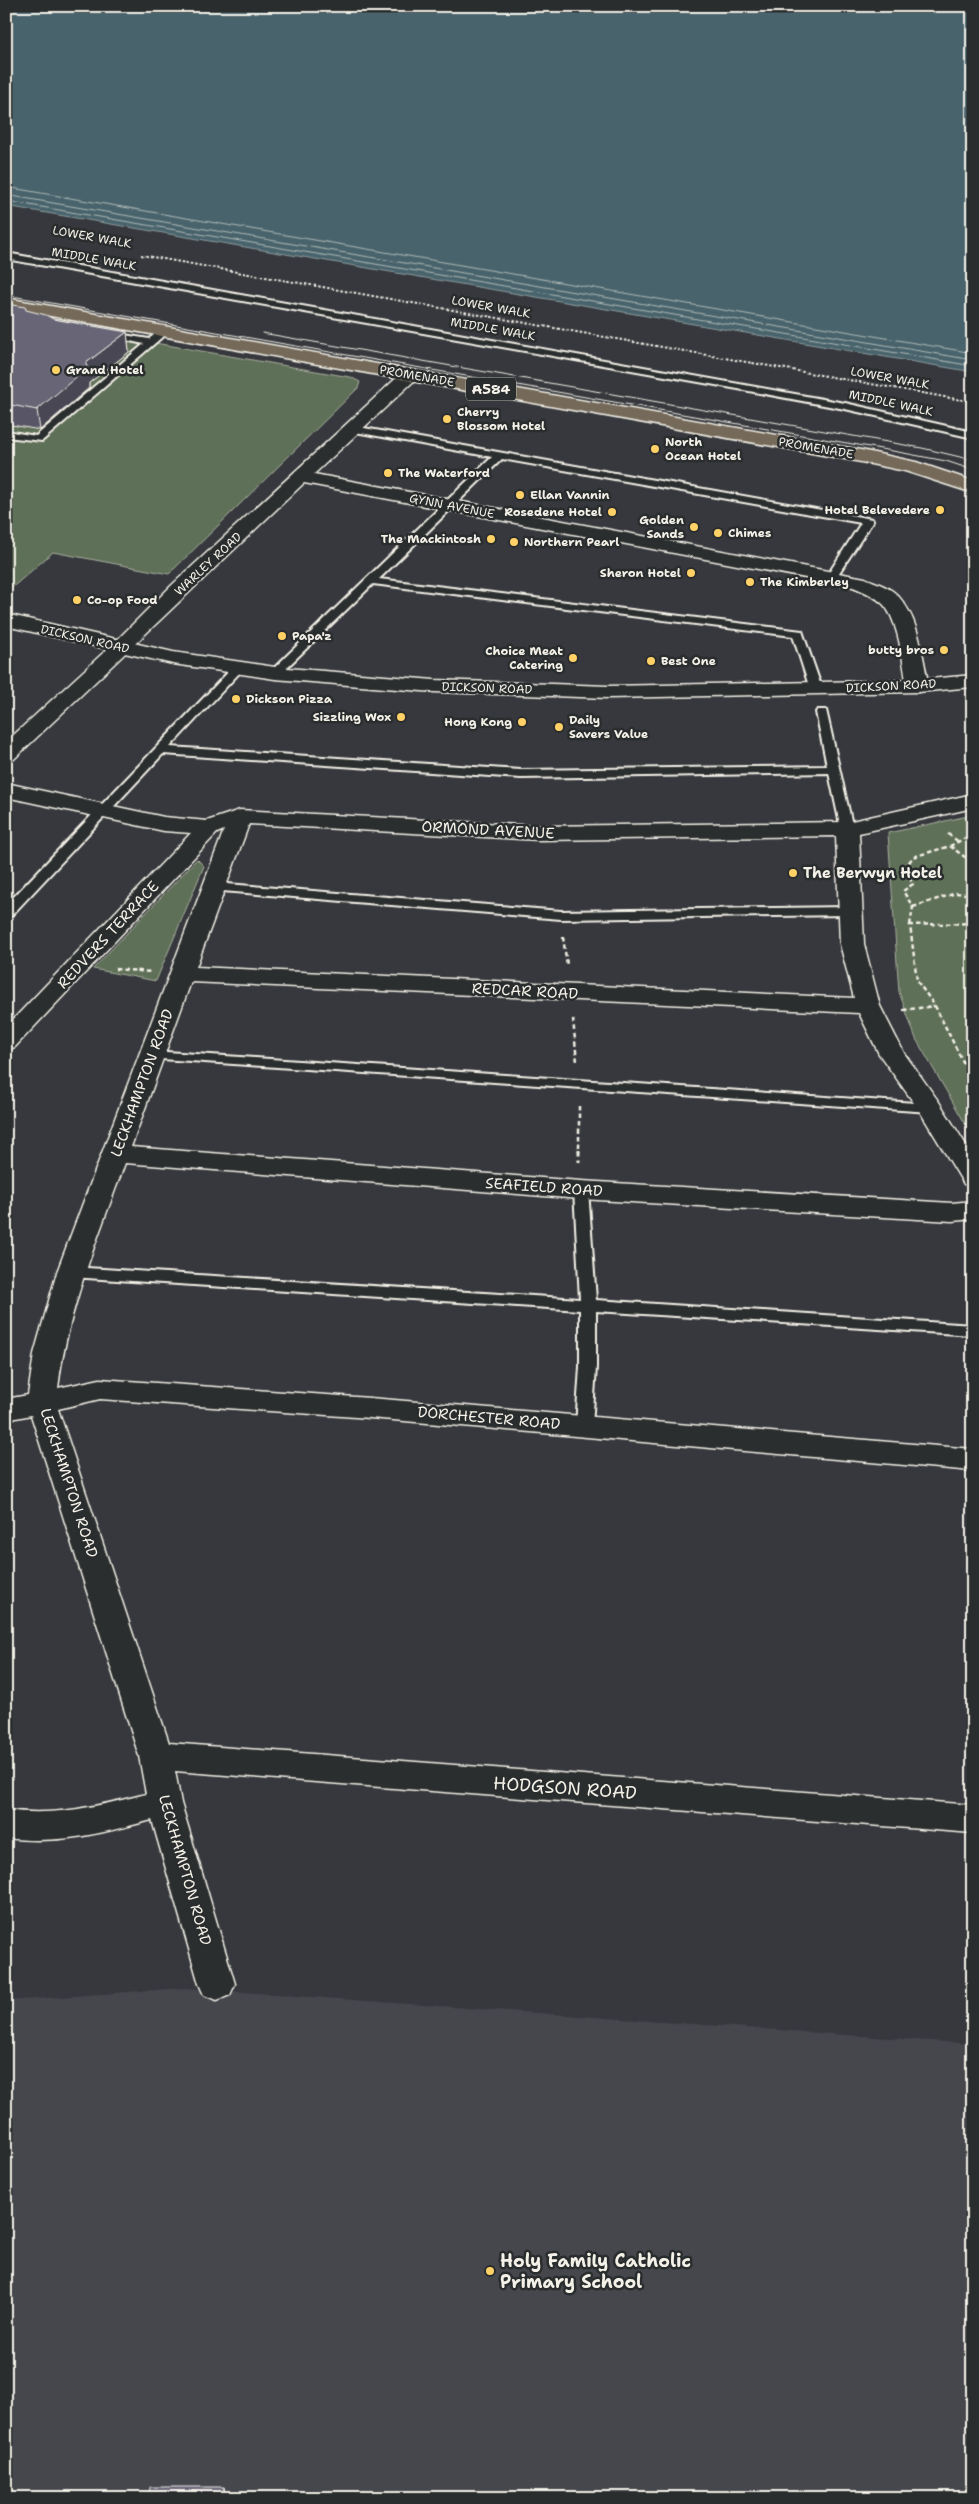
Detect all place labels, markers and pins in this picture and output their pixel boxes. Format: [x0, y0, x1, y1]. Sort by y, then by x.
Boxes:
place label: Grand Hotel [66, 362, 143, 378]
marker: Grand Hotel [50, 364, 62, 376]
place label: Cherry Blossom Hotel [457, 404, 545, 434]
marker: Cherry Blossom Hotel [441, 413, 453, 425]
place label: North Ocean Hotel [665, 434, 741, 464]
marker: North Ocean Hotel [649, 443, 661, 455]
place label: The Waterford [398, 465, 490, 481]
marker: The Waterford [382, 467, 394, 479]
place label: Ellan Vannin [530, 487, 609, 503]
marker: Ellan Vannin [514, 489, 526, 501]
place label: Hotel Belevedere [825, 502, 930, 518]
place label: Rosedene Hotel [504, 504, 602, 520]
marker: Hotel Belevedere [934, 504, 946, 516]
marker: Rosedene Hotel [606, 506, 618, 518]
place label: Golden Sands [639, 512, 684, 542]
marker: Golden Sands [688, 521, 700, 533]
place label: Chimes [728, 525, 771, 541]
marker: Chimes [712, 527, 724, 539]
place label: The Mackintosh [381, 531, 481, 547]
marker: The Mackintosh [485, 533, 497, 545]
place label: Northern Pearl [524, 534, 619, 550]
marker: Northern Pearl [508, 536, 520, 548]
place label: Sheron Hotel [600, 565, 681, 581]
marker: Sheron Hotel [685, 567, 697, 579]
place label: The Kimberley [760, 574, 849, 590]
marker: The Kimberley [744, 576, 756, 588]
place label: Co-op Food [87, 592, 158, 608]
marker: Co-op Food [71, 594, 83, 606]
place label: Papa'z [292, 628, 332, 644]
marker: Papa'z [276, 630, 288, 642]
place label: butty bros [868, 642, 934, 658]
place label: Choice Meat Catering [485, 643, 563, 673]
marker: butty bros [938, 644, 950, 656]
marker: Choice Meat Catering [567, 652, 579, 664]
place label: Best One [661, 653, 716, 669]
marker: Best One [645, 655, 657, 667]
place label: Dickson Pizza [246, 691, 333, 707]
marker: Dickson Pizza [230, 693, 242, 705]
place label: Sizzling Wox [313, 709, 391, 725]
marker: Sizzling Wox [395, 711, 407, 723]
place label: Daily Savers Value [569, 712, 648, 742]
place label: Hong Kong [444, 714, 512, 730]
marker: Hong Kong [516, 716, 528, 728]
marker: Daily Savers Value [553, 721, 565, 733]
place label: The Berwyn Hotel [803, 863, 942, 883]
marker: The Berwyn Hotel [787, 867, 799, 879]
place label: Holy Family Catholic Primary School [500, 2249, 691, 2294]
marker: Holy Family Catholic Primary School [484, 2265, 496, 2277]

